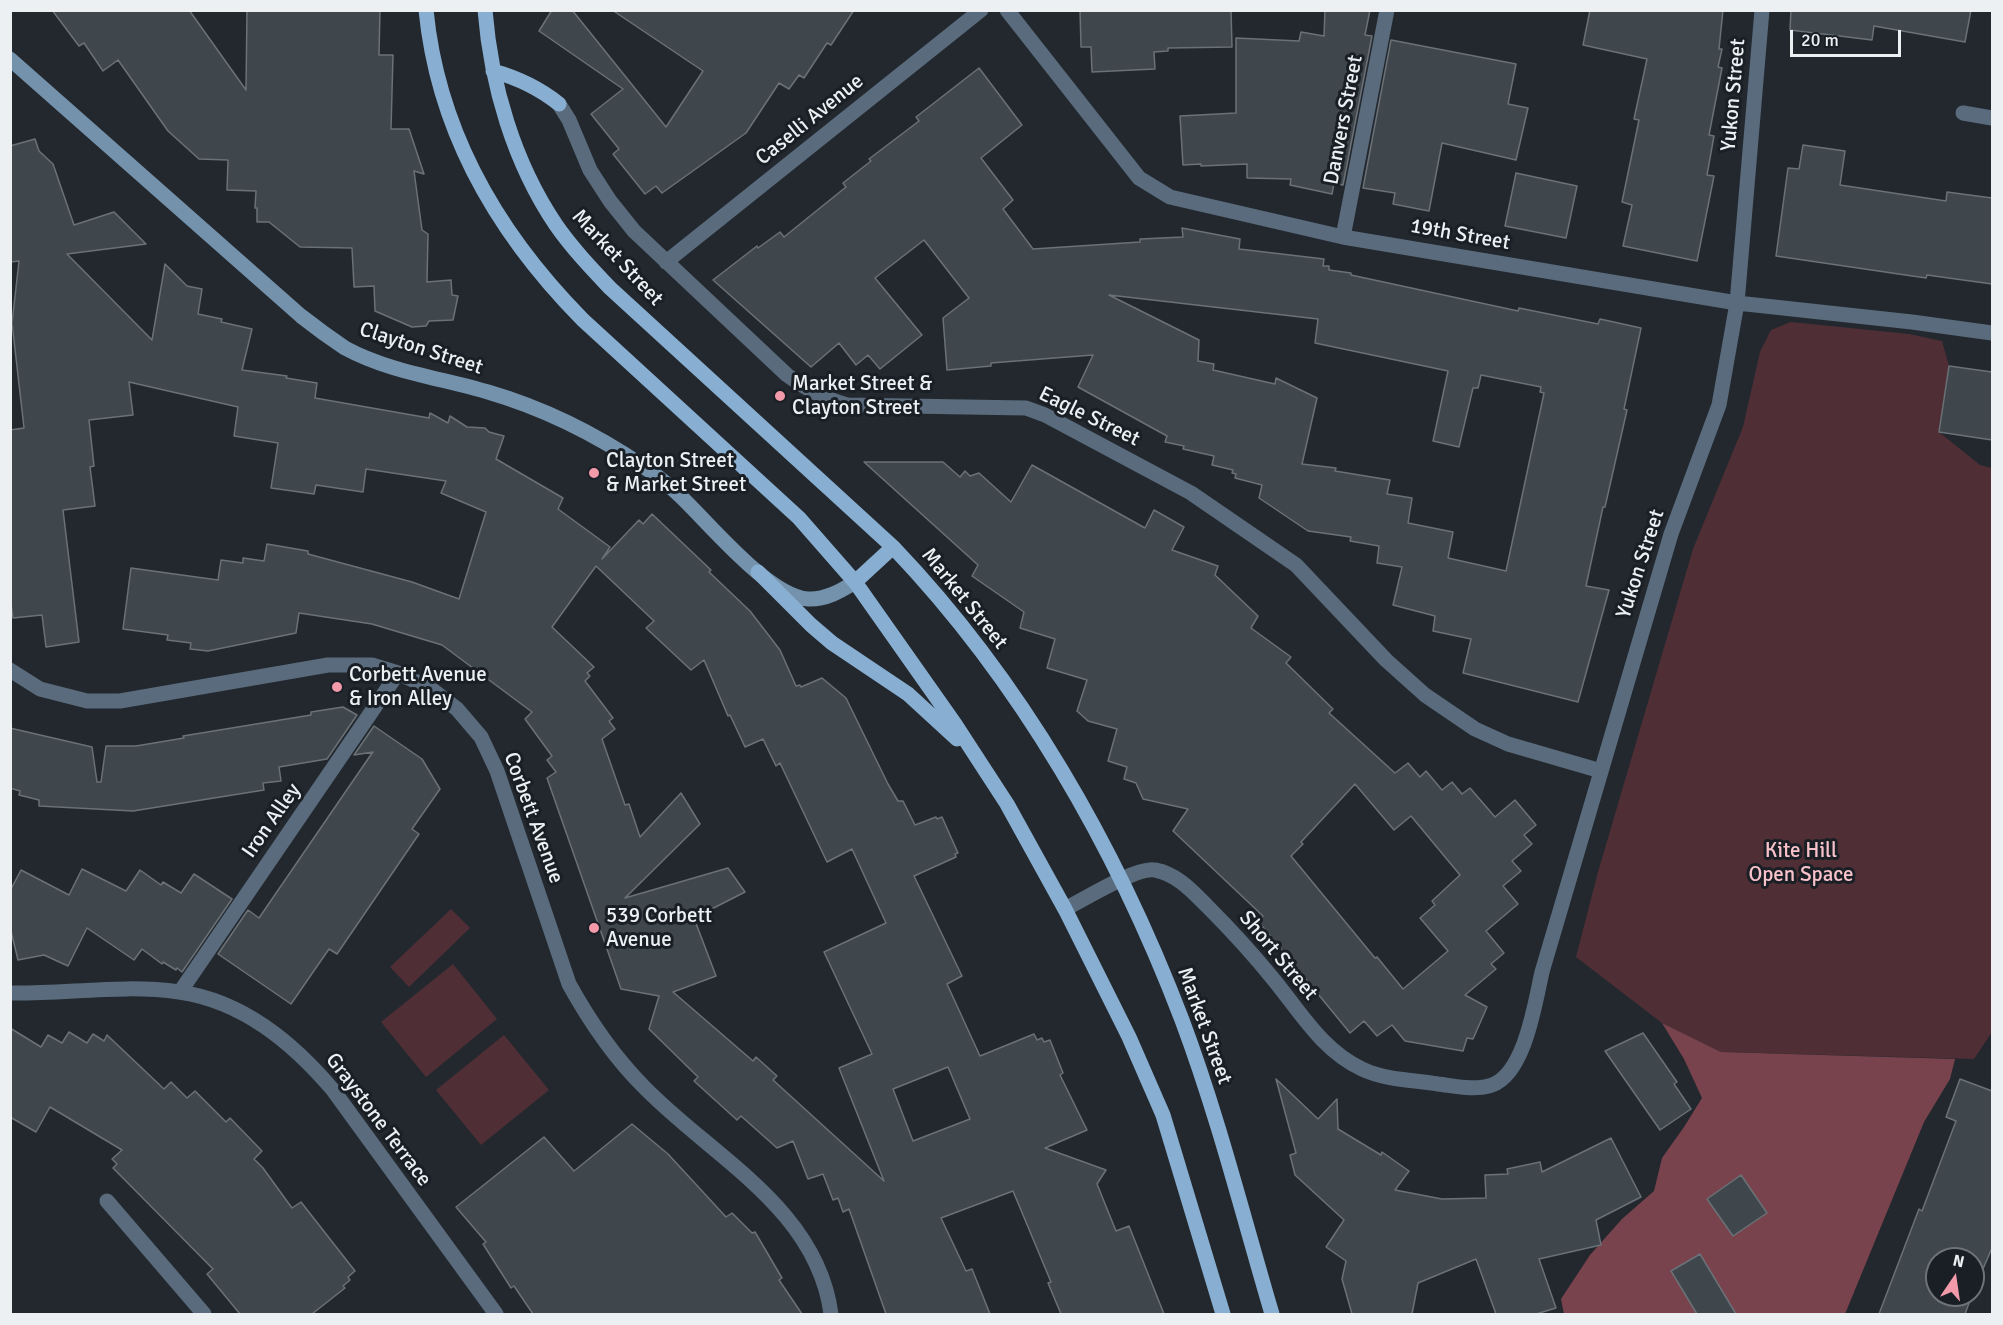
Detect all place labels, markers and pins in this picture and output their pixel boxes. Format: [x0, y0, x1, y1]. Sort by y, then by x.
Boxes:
place label: Market Street & Clayton Street [792, 371, 932, 421]
marker: Market Street & Clayton Street [773, 389, 787, 403]
place label: Clayton Street & Market Street [606, 448, 746, 498]
marker: Clayton Street & Market Street [587, 466, 601, 480]
place label: Corbett Avenue & Iron Alley [349, 662, 487, 712]
marker: Corbett Avenue & Iron Alley [330, 680, 344, 694]
place label: 539 Corbett Avenue [606, 903, 712, 953]
marker: 539 Corbett Avenue [587, 921, 601, 935]

